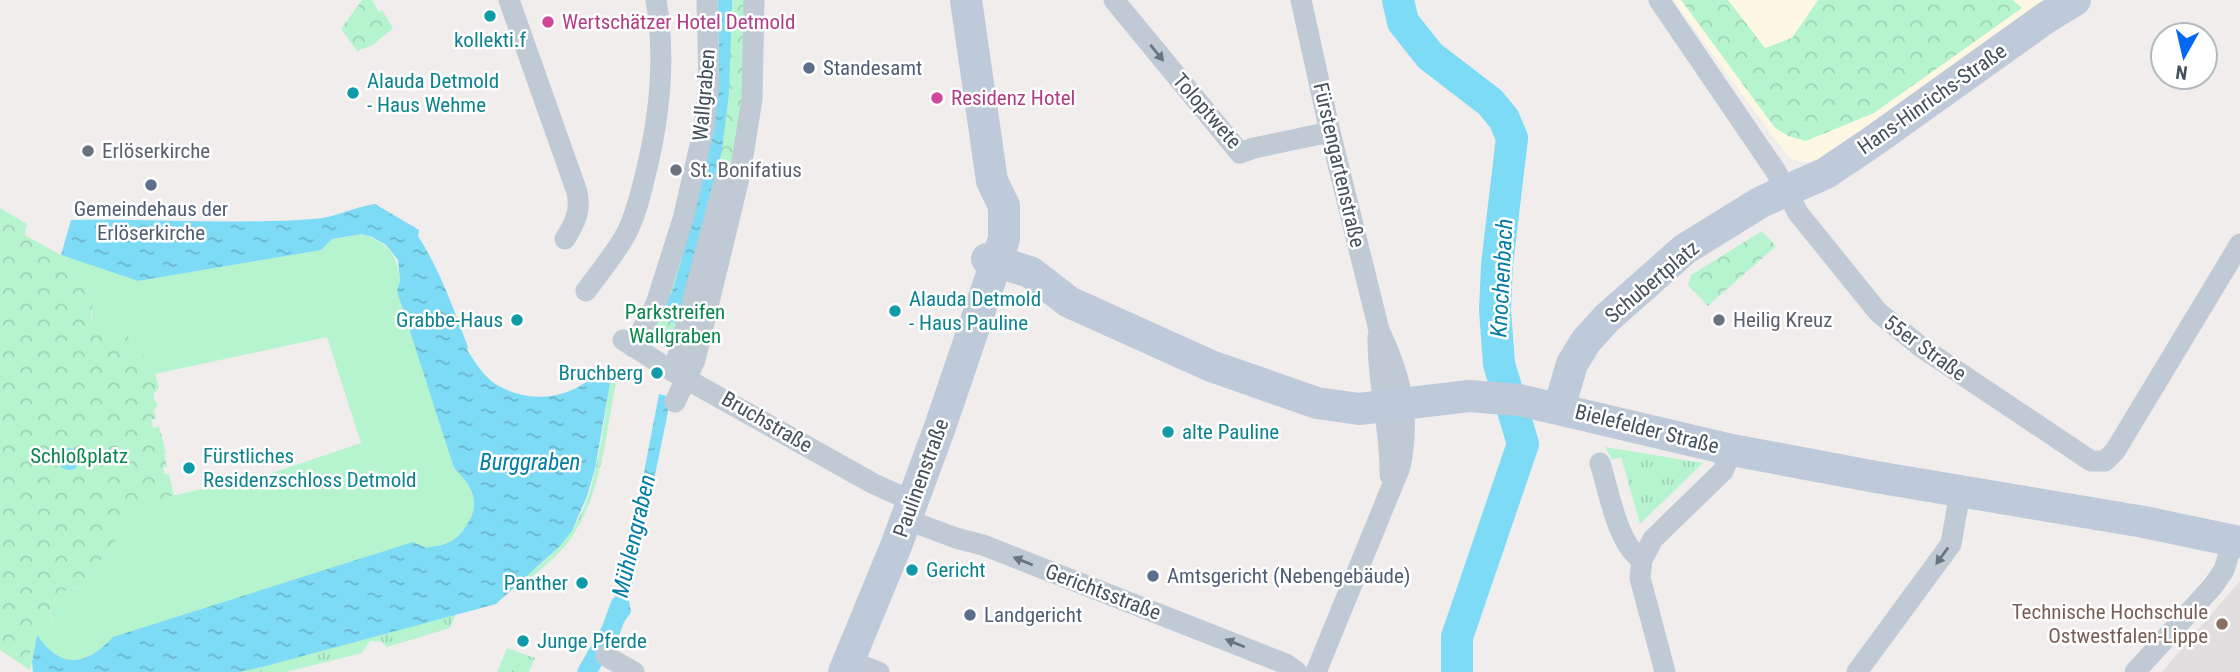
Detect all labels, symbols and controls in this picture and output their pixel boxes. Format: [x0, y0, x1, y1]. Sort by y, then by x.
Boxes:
marker: kollekti.f [482, 8, 498, 24]
place label: Wertschätzer Hotel Detmold [562, 10, 795, 34]
marker: Wertschätzer Hotel Detmold [540, 14, 556, 30]
north arrow [2149, 21, 2219, 91]
place label: kollekti.f [454, 28, 526, 52]
street label: Hans-Hinrichs-Straße [1853, 39, 2011, 159]
one-way arrow [1149, 44, 1164, 61]
street label: Wallgraben [688, 48, 720, 142]
place label: Standesamt [823, 56, 922, 80]
marker: Standesamt [801, 60, 817, 76]
text: N [2174, 60, 2189, 85]
street label: Toloptwete [1168, 68, 1246, 154]
place label: Alauda Detmold - Haus Wehme [367, 69, 499, 117]
street label: Fürstengartenstraße [1308, 80, 1370, 250]
marker: Alauda Detmold - Haus Wehme [345, 85, 361, 101]
place label: Residenz Hotel [951, 86, 1075, 110]
marker: Residenz Hotel [929, 90, 945, 106]
place label: Erlöserkirche [102, 139, 210, 163]
marker: Erlöserkirche [80, 143, 96, 159]
place label: St. Bonifatius [690, 158, 802, 182]
marker: St. Bonifatius [668, 162, 684, 178]
marker: Gemeindehaus der Erlöserkirche [143, 177, 159, 193]
place label: Gemeindehaus der Erlöserkirche [74, 197, 228, 245]
water label: Knochenbach [1485, 218, 1519, 338]
street label: Schubertplatz [1600, 236, 1704, 328]
place label: Alauda Detmold - Haus Pauline [909, 287, 1041, 335]
park label: Parkstreifen Wallgraben [625, 300, 725, 348]
marker: Alauda Detmold - Haus Pauline [887, 303, 903, 319]
place label: Grabbe-Haus [396, 308, 503, 332]
place label: Heilig Kreuz [1733, 308, 1832, 332]
street label: 55er Straße [1879, 310, 1971, 386]
marker: Grabbe-Haus [509, 312, 525, 328]
marker: Heilig Kreuz [1711, 312, 1727, 328]
place label: Bruchberg [558, 361, 643, 385]
marker: Bruchberg [649, 365, 665, 381]
street label: Bruchstraße [717, 386, 817, 458]
street label: Bielefelder Straße [1573, 400, 1722, 458]
street label: Paulinenstraße [888, 415, 954, 540]
place label: alte Pauline [1182, 420, 1279, 444]
marker: alte Pauline [1160, 424, 1176, 440]
park label: Schloßplatz [30, 444, 128, 468]
place label: Fürstliches Residenzschloss Detmold [203, 444, 416, 492]
water label: Burggraben [480, 449, 580, 476]
marker: Fürstliches Residenzschloss Detmold [181, 460, 197, 476]
water label: Mühlengraben [607, 472, 661, 600]
one-way arrow [1935, 547, 1949, 565]
one-way arrow [1013, 556, 1034, 567]
place label: Gericht [926, 558, 986, 582]
street label: Gerichtsstraße [1042, 559, 1164, 625]
marker: Gericht [904, 562, 920, 578]
place label: Amtsgericht (Nebengebäude) [1167, 564, 1411, 588]
marker: Amtsgericht (Nebengebäude) [1145, 568, 1161, 584]
place label: Panther [504, 571, 568, 595]
marker: Panther [574, 575, 590, 591]
place label: Technische Hochschule Ostwestfalen-Lippe [2012, 600, 2208, 648]
place label: Landgericht [984, 603, 1082, 627]
marker: Landgericht [962, 607, 978, 623]
marker: Technische Hochschule Ostwestfalen-Lippe [2214, 616, 2230, 632]
place label: Junge Pferde [537, 629, 647, 653]
marker: Junge Pferde [515, 633, 531, 649]
one-way arrow [1225, 638, 1246, 649]

